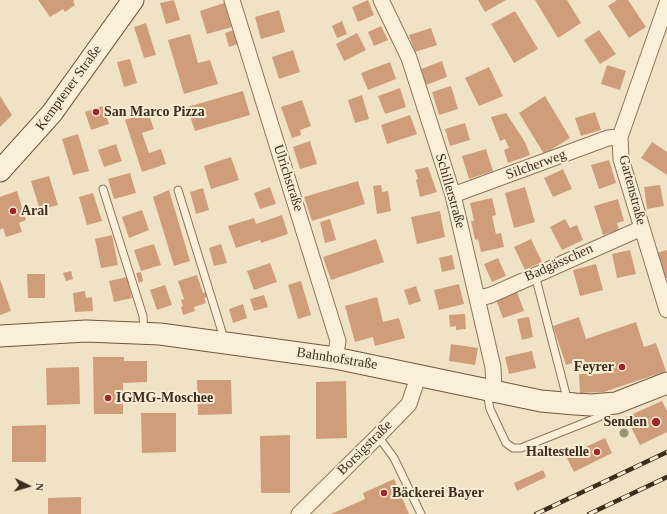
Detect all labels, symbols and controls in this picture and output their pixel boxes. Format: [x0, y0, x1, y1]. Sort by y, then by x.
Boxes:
street label: Kemptener Straße [32, 42, 106, 134]
place label: San Marco Pizza [104, 104, 205, 120]
marker: San Marco Pizza [91, 107, 101, 117]
street label: Ulrichstraße [269, 143, 307, 213]
street label: Silcherweg [504, 146, 568, 184]
street label: Schillerstraße [431, 152, 469, 230]
street label: Gartenstraße [615, 153, 649, 227]
place label: Aral [21, 203, 48, 219]
marker: Aral [8, 206, 18, 216]
street label: Badgässchen [522, 240, 596, 286]
street label: Bahnhofstraße [295, 344, 379, 374]
place label: Feyrer [574, 359, 614, 375]
marker: Feyrer [617, 362, 627, 372]
place label: IGMG-Moschee [116, 390, 213, 406]
marker: IGMG-Moschee [103, 393, 113, 403]
place label: Senden [603, 414, 647, 430]
marker: Senden [650, 416, 662, 428]
street label: Borsigstraße [334, 417, 396, 479]
place label: Haltestelle [526, 444, 589, 460]
marker: Haltestelle [592, 447, 602, 457]
north arrow [8, 466, 48, 506]
text: N [34, 483, 46, 492]
place label: Bäckerei Bayer [392, 485, 484, 501]
marker: Bäckerei Bayer [379, 488, 389, 498]

